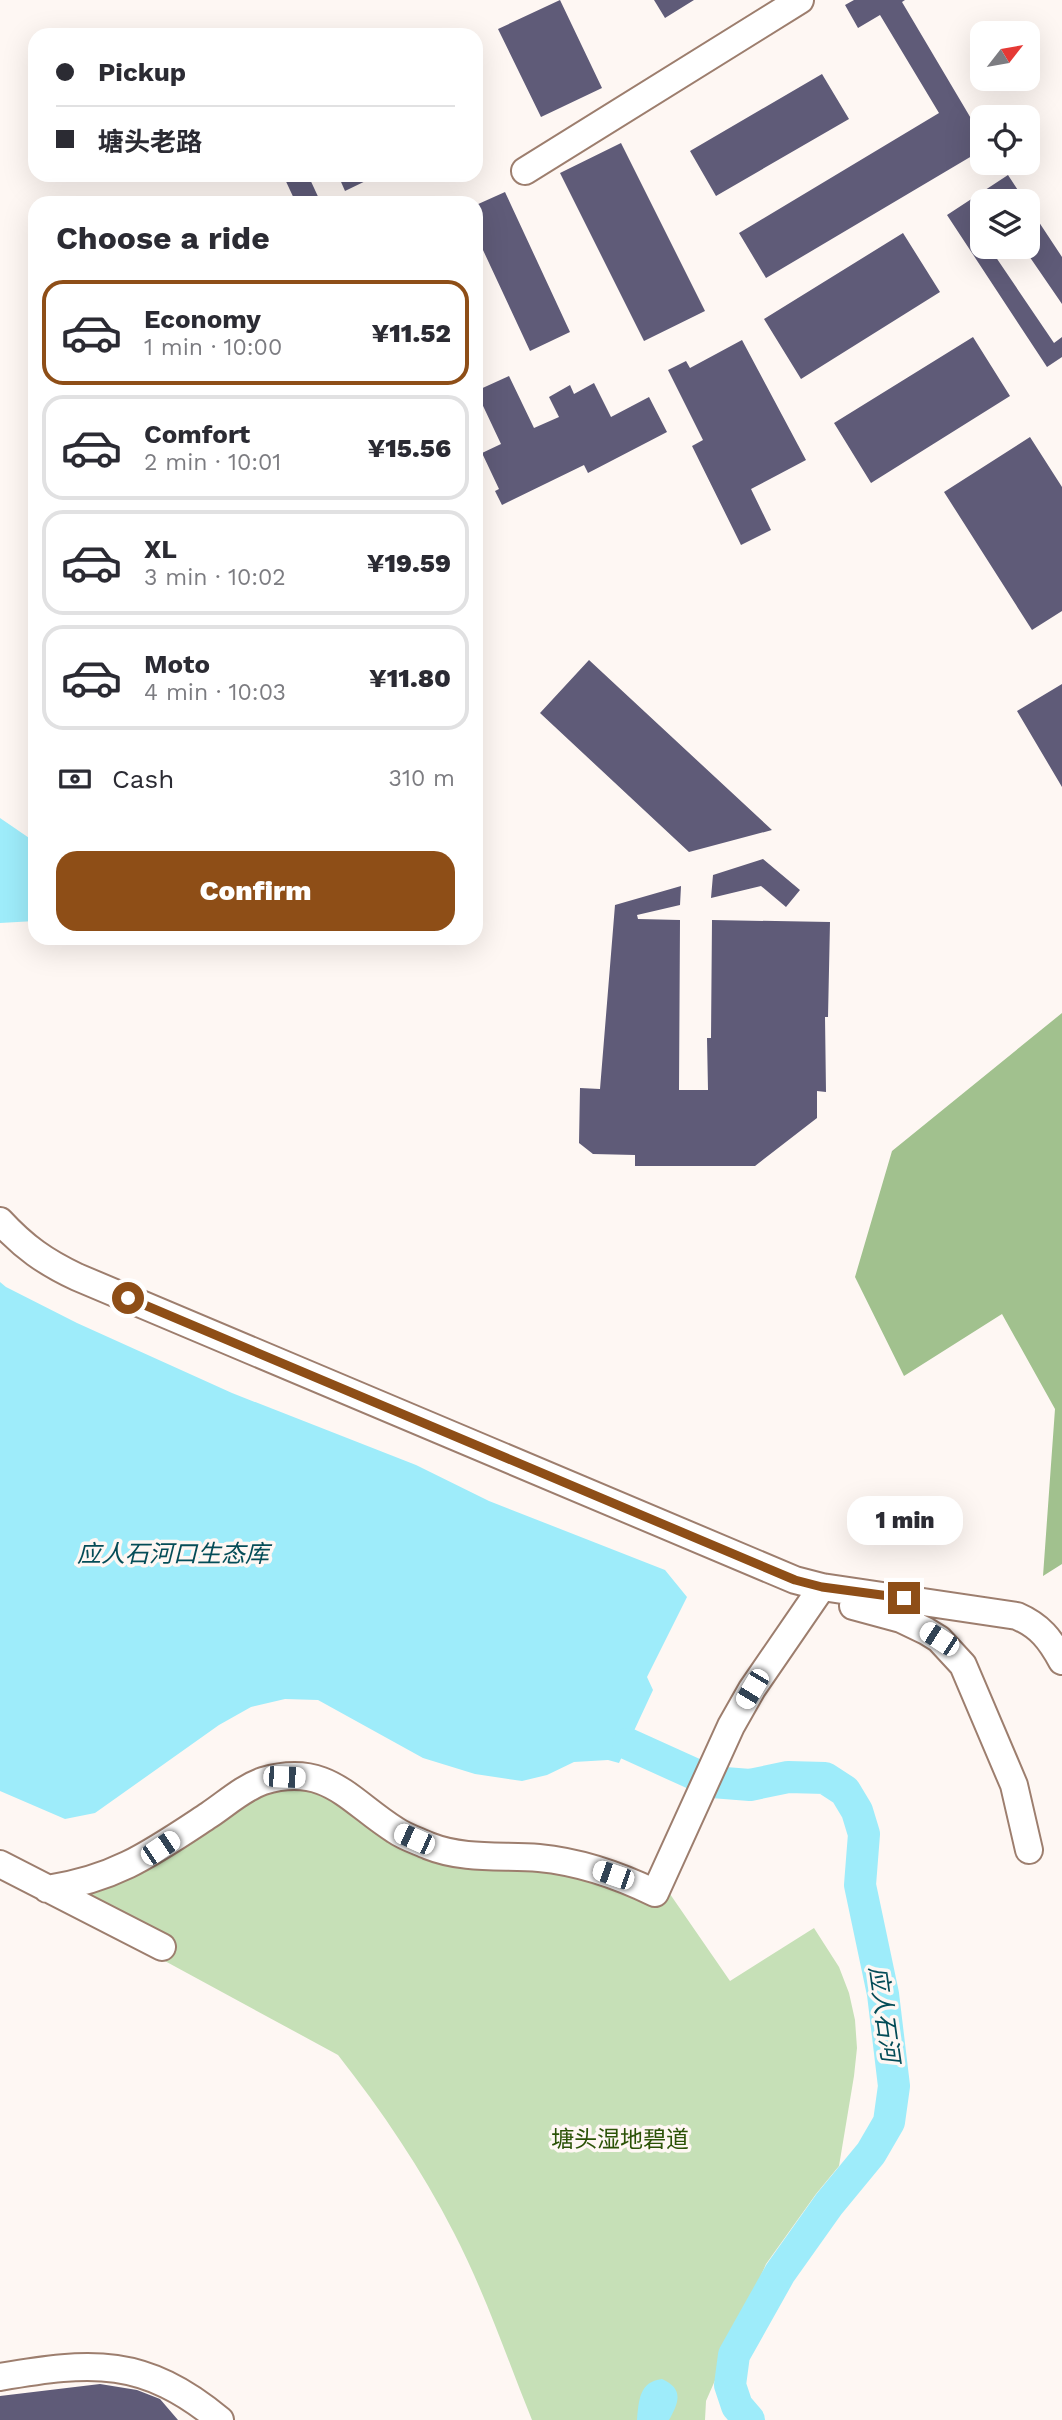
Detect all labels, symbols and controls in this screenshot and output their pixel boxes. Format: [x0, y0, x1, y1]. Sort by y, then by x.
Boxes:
north arrow [970, 21, 1040, 91]
map controls [970, 21, 1040, 259]
text: Pickup [98, 57, 186, 87]
button: locate [970, 105, 1040, 175]
text: 塘头老路 [98, 127, 202, 157]
button: layers [970, 189, 1040, 259]
text: Choose a ride [56, 219, 270, 257]
icon: car [60, 301, 123, 364]
text: Economy [144, 304, 261, 334]
text: ¥11.52 [371, 318, 451, 348]
text: 1 min · 10:00 [144, 334, 282, 361]
icon: car [60, 416, 123, 479]
text: Comfort [144, 419, 250, 449]
text: ¥15.56 [367, 433, 451, 463]
text: 2 min · 10:01 [144, 449, 281, 476]
icon: car [60, 531, 123, 594]
text: XL [144, 534, 177, 564]
text: ¥19.59 [367, 548, 451, 578]
text: 3 min · 10:02 [144, 564, 286, 591]
icon: car [60, 646, 123, 709]
text: Moto [144, 649, 210, 679]
text: ¥11.80 [369, 663, 451, 693]
text: 4 min · 10:03 [144, 679, 286, 706]
icon: cash [56, 760, 94, 798]
text: Cash [112, 764, 174, 794]
text: 310 m [389, 765, 455, 792]
button: Confirm [56, 851, 455, 931]
route start [112, 1282, 144, 1314]
callout: 1 min [846, 1496, 962, 1546]
text: 1 min [875, 1507, 935, 1534]
water label: 应人石河口生态库 [77, 1540, 273, 1568]
route end [888, 1582, 920, 1614]
car [916, 1619, 963, 1659]
car [733, 1666, 772, 1712]
car [263, 1766, 306, 1788]
car [391, 1821, 438, 1857]
car [137, 1828, 184, 1868]
car [590, 1858, 637, 1892]
water label: 应人石河 [863, 1965, 905, 2067]
park label: 塘头湿地碧道 [551, 2126, 689, 2153]

